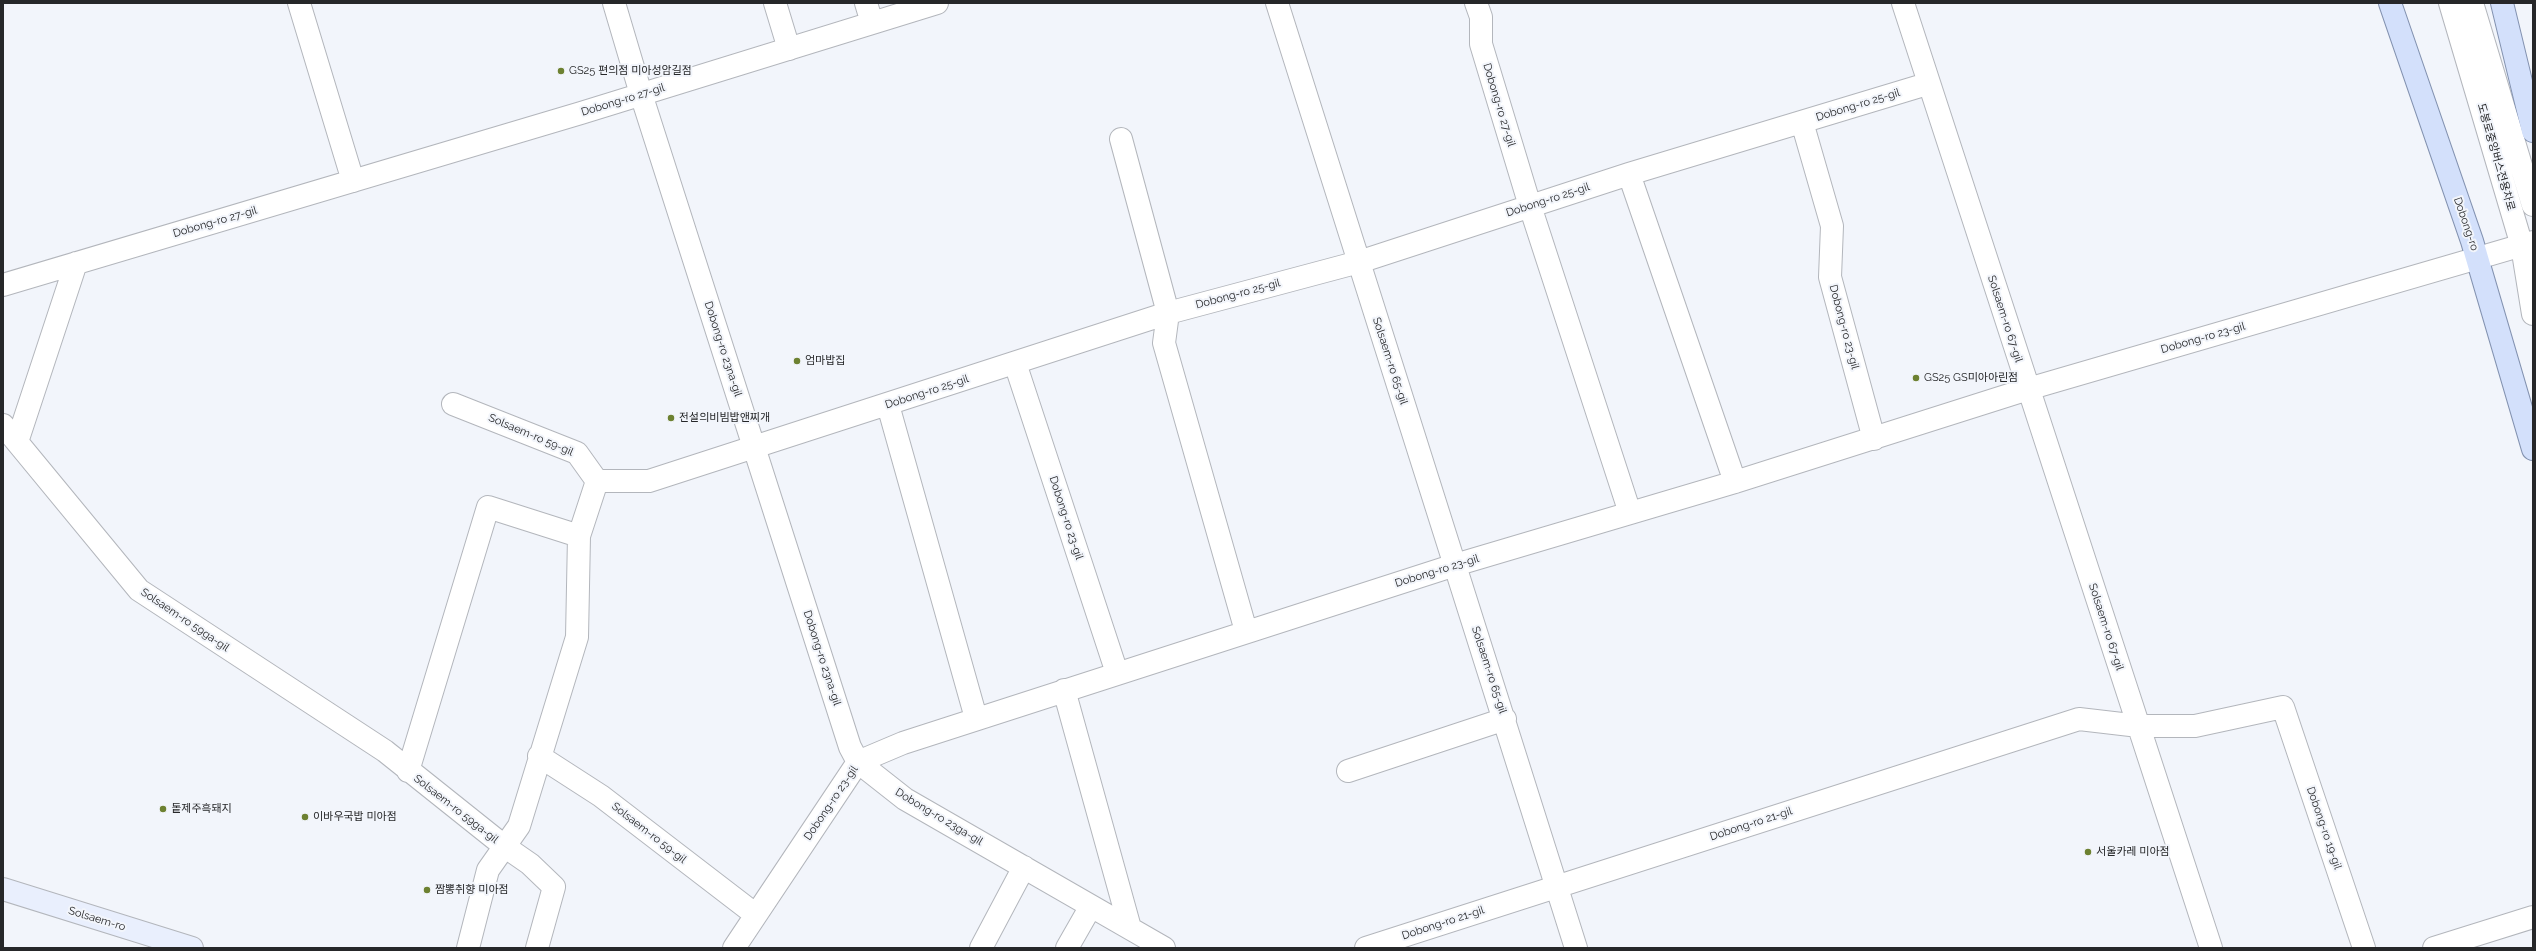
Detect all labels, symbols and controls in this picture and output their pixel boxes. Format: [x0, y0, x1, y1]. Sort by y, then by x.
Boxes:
street label: Dobong-ro 27-gil [1480, 62, 1518, 148]
place label: GS25 편의점 미아성암길점 [569, 64, 692, 78]
marker: GS25 편의점 미아성암길점 [556, 66, 566, 76]
street label: Dobong-ro 27-gil [580, 81, 666, 119]
street label: Dobong-ro 25-gil [1814, 86, 1902, 124]
street label: 도봉로중앙버스전용차로 [2474, 102, 2518, 212]
street label: Dobong-ro 25-gil [1505, 180, 1591, 220]
street label: Dobong-ro [2451, 195, 2481, 253]
street label: Dobong-ro 27-gil [171, 204, 259, 240]
street label: Solsaem-ro 67-gil [1985, 274, 2025, 364]
street label: Dobong-ro 25-gil [1194, 276, 1282, 312]
street label: Dobong-ro 23-gil [1826, 283, 1862, 371]
street label: Dobong-ro 23na-gil [701, 300, 745, 398]
street label: Solsaem-ro 65-gil [1370, 316, 1410, 406]
street label: Dobong-ro 23-gil [2159, 320, 2247, 356]
place label: 엄마밥집 [805, 354, 845, 368]
marker: 엄마밥집 [792, 356, 802, 366]
place label: GS25 GS미아아린점 [1924, 371, 2018, 385]
street label: Dobong-ro 25-gil [884, 372, 970, 412]
marker: GS25 GS미아아린점 [1911, 373, 1921, 383]
street label: Solsaem-ro 59-gil [487, 411, 575, 459]
place label: 전설의비빔밥앤찌개 [679, 411, 770, 425]
marker: 전설의비빔밥앤찌개 [666, 413, 676, 423]
street label: Dobong-ro 23-gil [1046, 475, 1086, 561]
street label: Dobong-ro 23-gil [1393, 552, 1481, 590]
street label: Solsaem-ro 67-gil [2086, 582, 2126, 672]
street label: Solsaem-ro 59ga-gil [138, 585, 232, 655]
street label: Dobong-ro 23na-gil [800, 609, 844, 707]
street label: Solsaem-ro 65-gil [1469, 625, 1509, 715]
street label: Dobong-ro 23-gil [801, 763, 861, 843]
street label: Solsaem-ro 59ga-gil [411, 772, 501, 846]
street label: Dobong-ro 19-gil [2304, 785, 2344, 871]
street label: Dobong-ro 23ga-gil [893, 786, 985, 848]
street label: Solsaem-ro 59-gil [609, 800, 689, 866]
place label: 돝제주흑돼지 [171, 802, 232, 816]
marker: 돝제주흑돼지 [158, 804, 168, 814]
street label: Dobong-ro 21-gil [1708, 804, 1794, 844]
place label: 이바우국밥 미아점 [313, 810, 397, 824]
marker: 이바우국밥 미아점 [300, 812, 310, 822]
place label: 서울카레 미아점 [2096, 845, 2170, 859]
marker: 서울카레 미아점 [2083, 847, 2093, 857]
place label: 짬뽕취향 미아점 [435, 883, 509, 897]
marker: 짬뽕취향 미아점 [422, 885, 432, 895]
street label: Dobong-ro 21-gil [1400, 903, 1486, 943]
street label: Solsaem-ro [67, 904, 127, 934]

